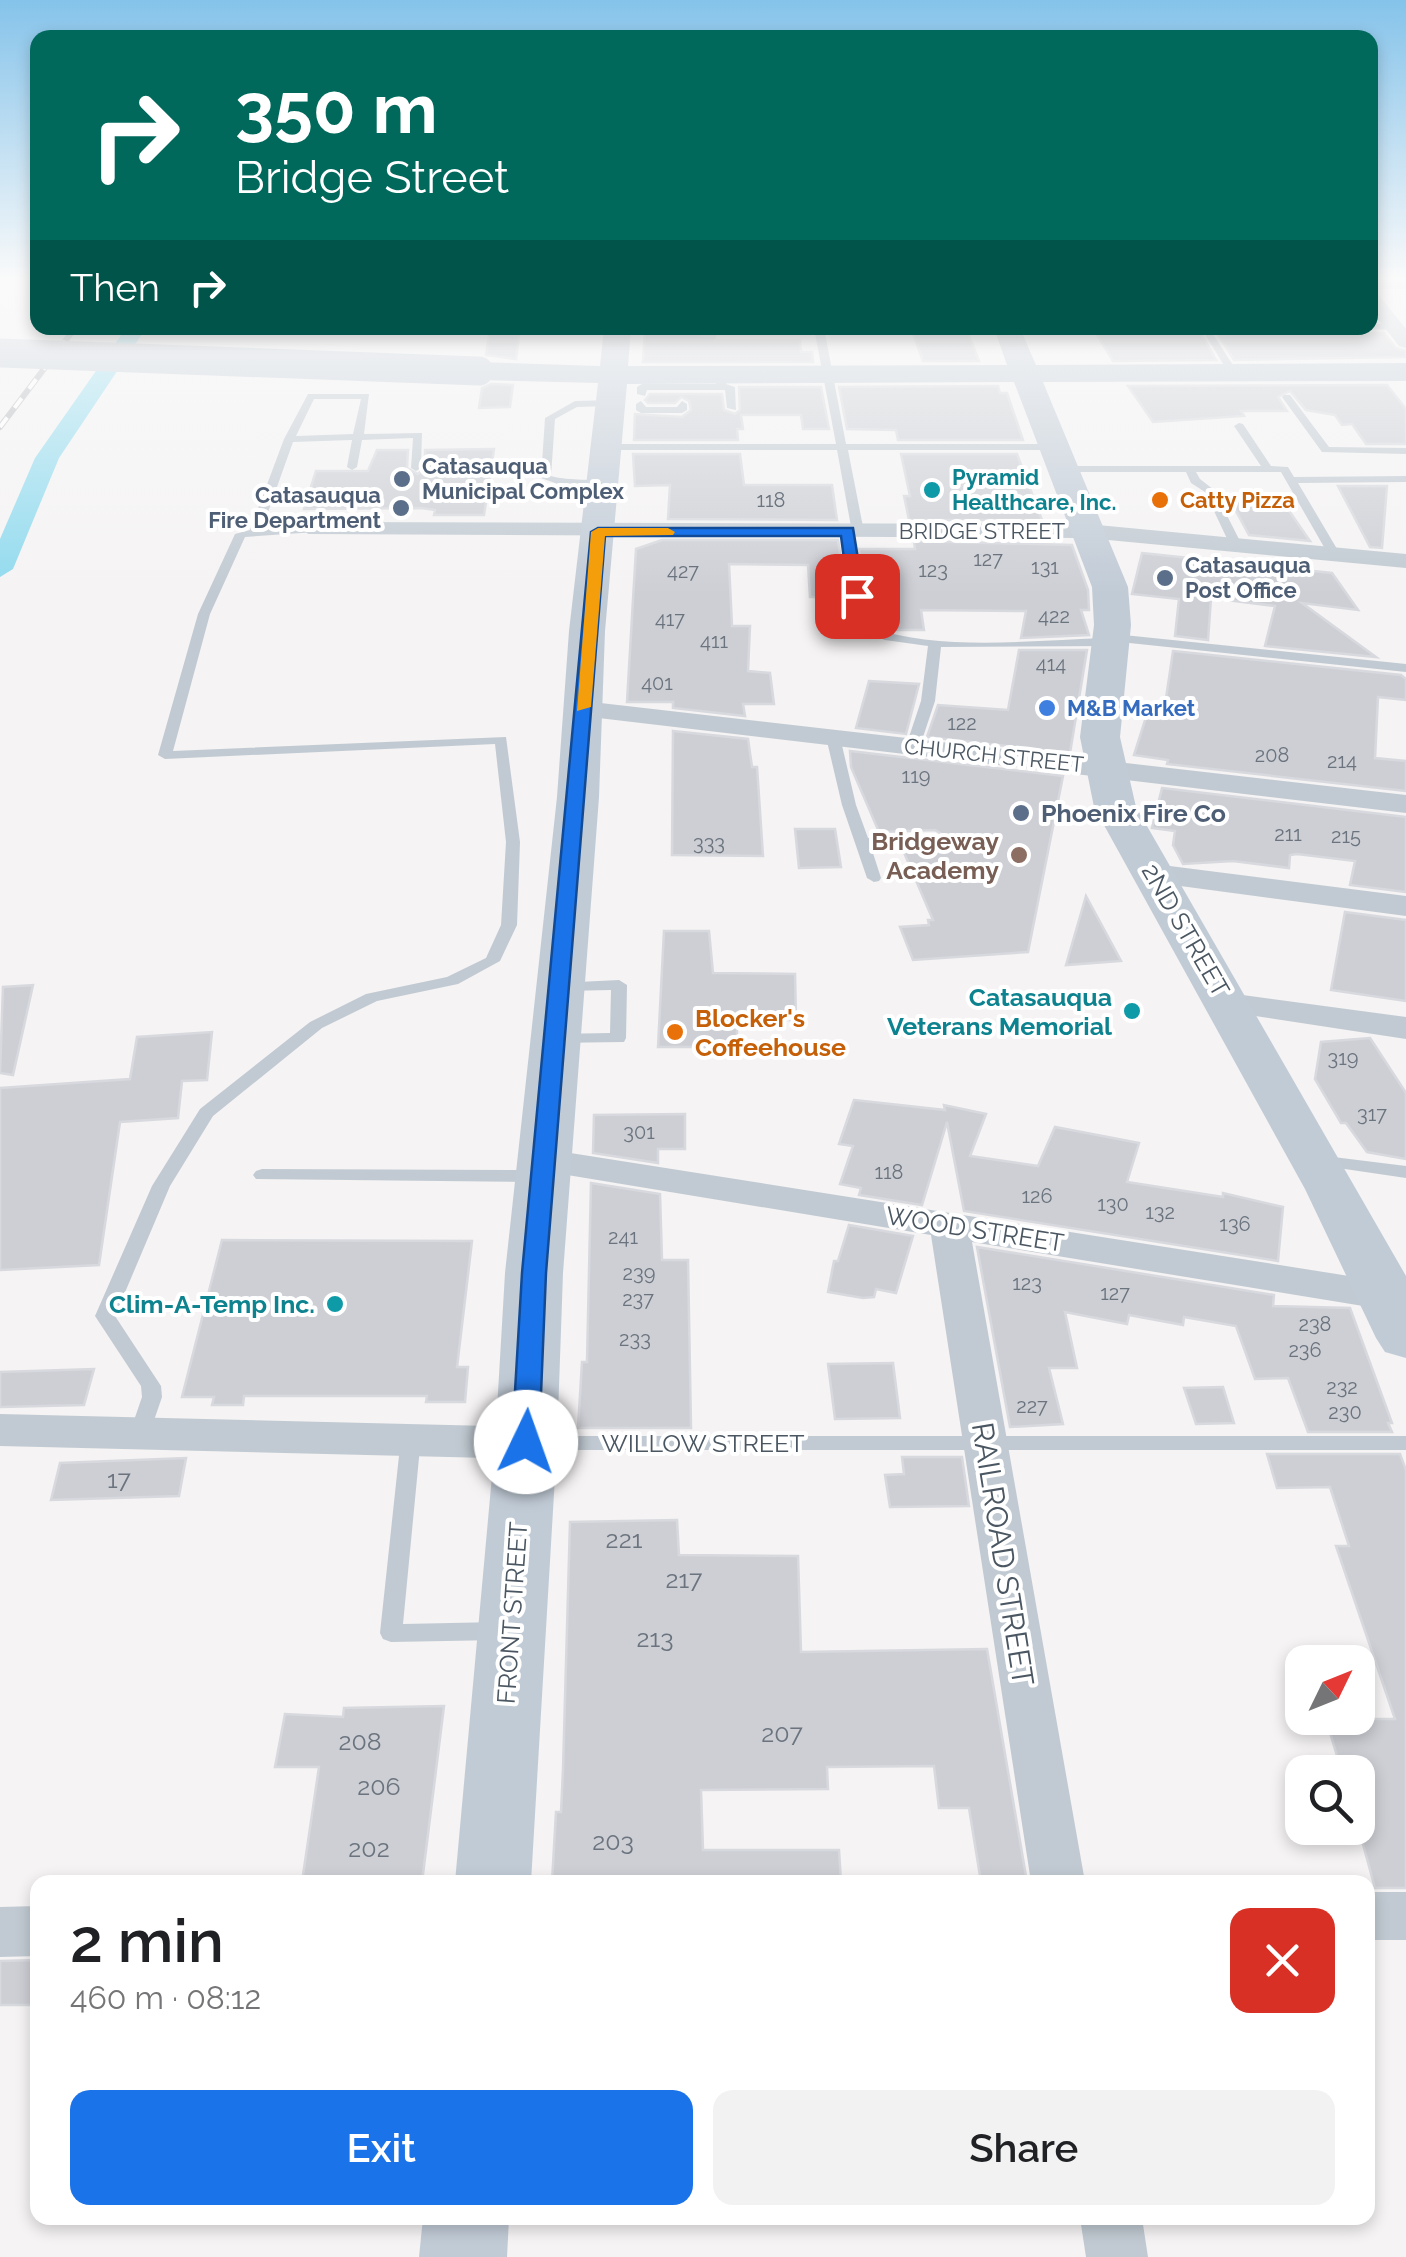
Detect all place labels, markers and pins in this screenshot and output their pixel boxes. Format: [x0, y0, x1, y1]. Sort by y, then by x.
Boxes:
place label: Catasauqua Municipal Complex [422, 453, 624, 504]
place label: Pyramid Healthcare, Inc. [952, 464, 1116, 515]
marker: Catasauqua Municipal Complex [391, 468, 413, 490]
marker: Pyramid Healthcare, Inc. [921, 479, 943, 501]
place label: Catasauqua Fire Department [208, 482, 382, 533]
place label: Catty Pizza [1180, 487, 1295, 513]
marker: Catty Pizza [1149, 489, 1171, 511]
marker: Catasauqua Fire Department [390, 497, 412, 519]
place label: Catasauqua Post Office [1185, 552, 1311, 603]
pin [815, 554, 900, 639]
marker: Catasauqua Post Office [1154, 567, 1176, 589]
place label: M&B Market [1067, 695, 1196, 721]
marker: M&B Market [1036, 697, 1058, 719]
place label: Phoenix Fire Co [1041, 798, 1226, 828]
marker: Phoenix Fire Co [1010, 802, 1032, 824]
place label: Bridgeway Academy [871, 826, 999, 885]
marker: Bridgeway Academy [1008, 844, 1030, 866]
place label: Catasauqua Veterans Memorial [887, 982, 1112, 1041]
marker: Catasauqua Veterans Memorial [1121, 1000, 1143, 1022]
place label: Blocker's Coffeehouse [695, 1003, 846, 1062]
marker: Blocker's Coffeehouse [664, 1021, 686, 1043]
place label: Clim-A-Temp Inc. [109, 1289, 315, 1319]
marker: Clim-A-Temp Inc. [324, 1293, 346, 1315]

